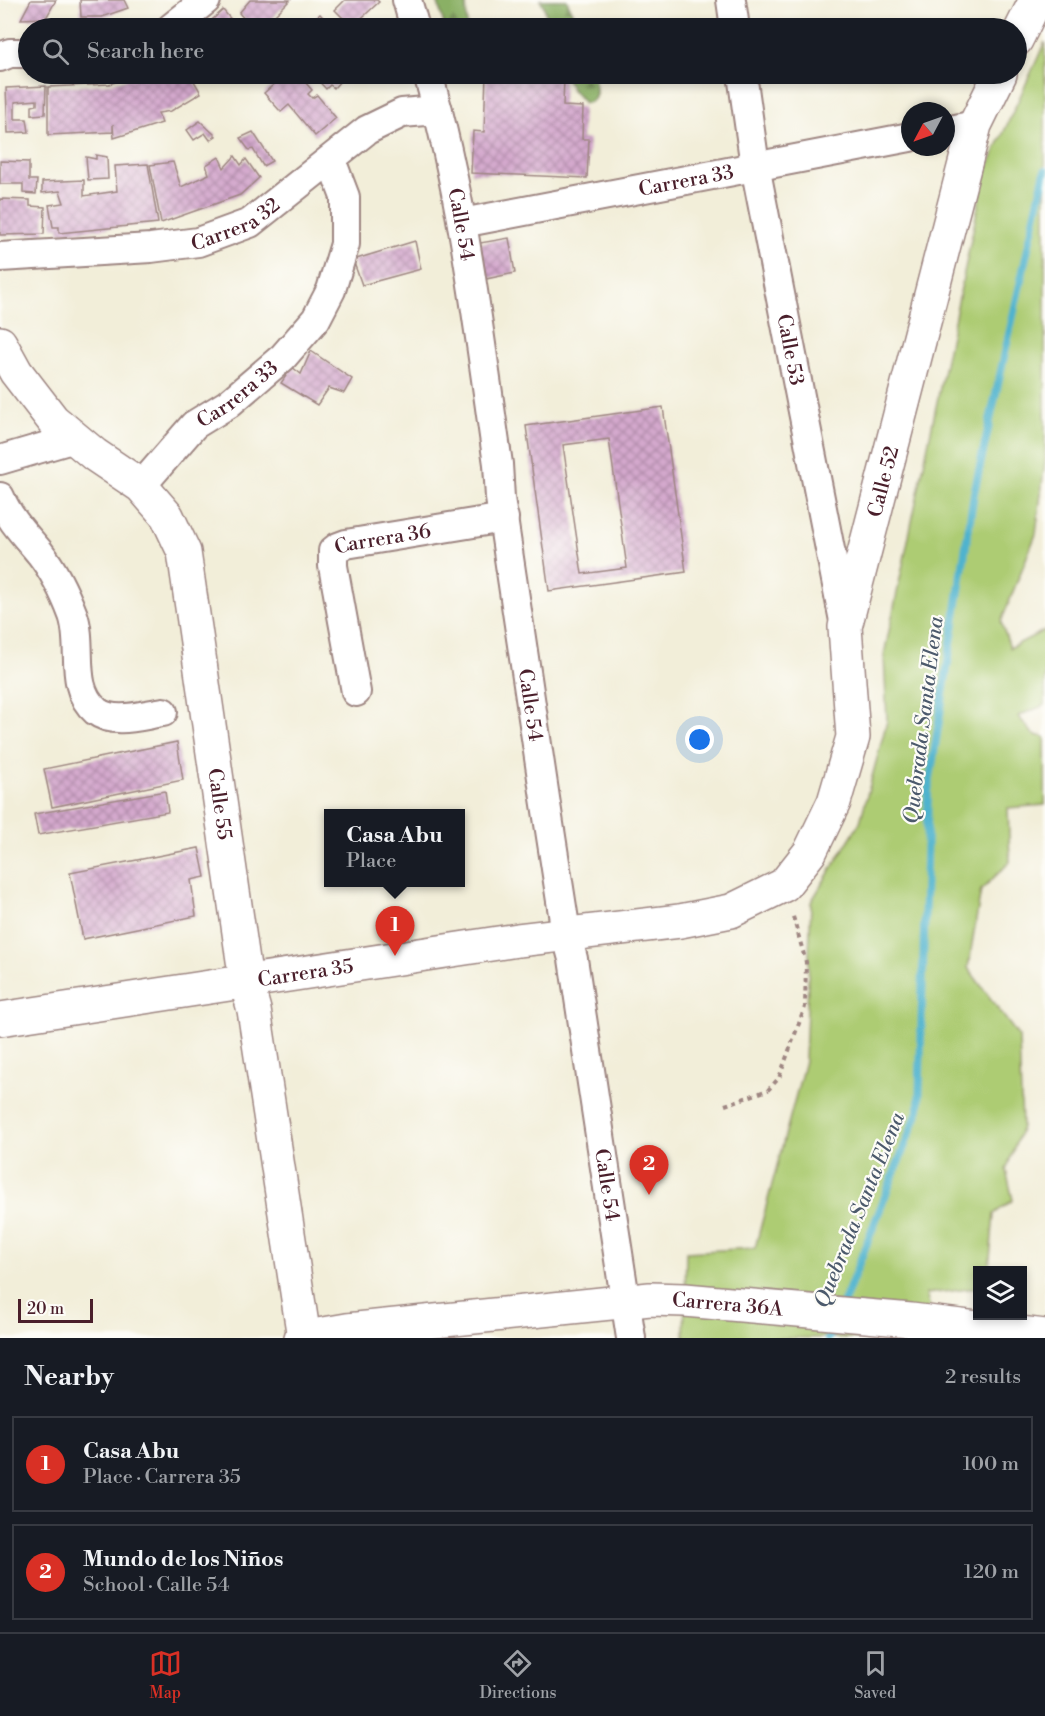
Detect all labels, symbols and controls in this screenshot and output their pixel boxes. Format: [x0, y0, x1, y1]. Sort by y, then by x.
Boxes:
search box [18, 18, 1027, 84]
icon: search [39, 35, 72, 68]
text: Search here [87, 38, 204, 65]
north arrow [901, 102, 955, 156]
street label: Carrera 33 [636, 160, 736, 203]
street label: Calle 54 [441, 186, 479, 263]
street label: Carrera 32 [190, 193, 286, 257]
street label: Calle 53 [770, 312, 809, 388]
street label: Carrera 33 [192, 356, 284, 434]
street label: Calle 52 [863, 444, 905, 520]
street label: Carrera 36 [331, 519, 433, 561]
water label: Quebrada Santa Elena [898, 615, 950, 825]
street label: Calle 54 [512, 667, 547, 743]
your location [685, 725, 714, 754]
street label: Calle 55 [201, 767, 236, 842]
popup [324, 809, 465, 887]
text: Casa Abu [346, 822, 443, 849]
text: Place [346, 849, 396, 874]
pin: 1 [376, 906, 414, 956]
street label: Carrera 35 [256, 954, 355, 994]
water label: Quebrada Santa Elena [809, 1108, 911, 1312]
pin: 2 [630, 1146, 668, 1195]
street label: Calle 54 [588, 1147, 624, 1223]
map controls [973, 1266, 1027, 1320]
button: layers [973, 1266, 1027, 1320]
street label: Carrera 36A [672, 1289, 785, 1323]
scale bar [18, 1296, 93, 1324]
text: 20 m [27, 1299, 64, 1319]
text: Nearby [24, 1361, 114, 1393]
text: 2 results [945, 1365, 1021, 1390]
text: Casa Abu [83, 1438, 179, 1465]
text: 1 [41, 1452, 50, 1477]
text: 100 m [963, 1452, 1019, 1477]
text: Place · Carrera 35 [83, 1465, 241, 1490]
text: Mundo de los Niños [83, 1546, 283, 1573]
text: 2 [39, 1560, 52, 1585]
text: 120 m [964, 1560, 1019, 1585]
text: School · Calle 54 [83, 1573, 230, 1598]
tab: Map [149, 1647, 182, 1703]
tab: Directions [479, 1647, 557, 1703]
tab: Saved [854, 1647, 896, 1703]

